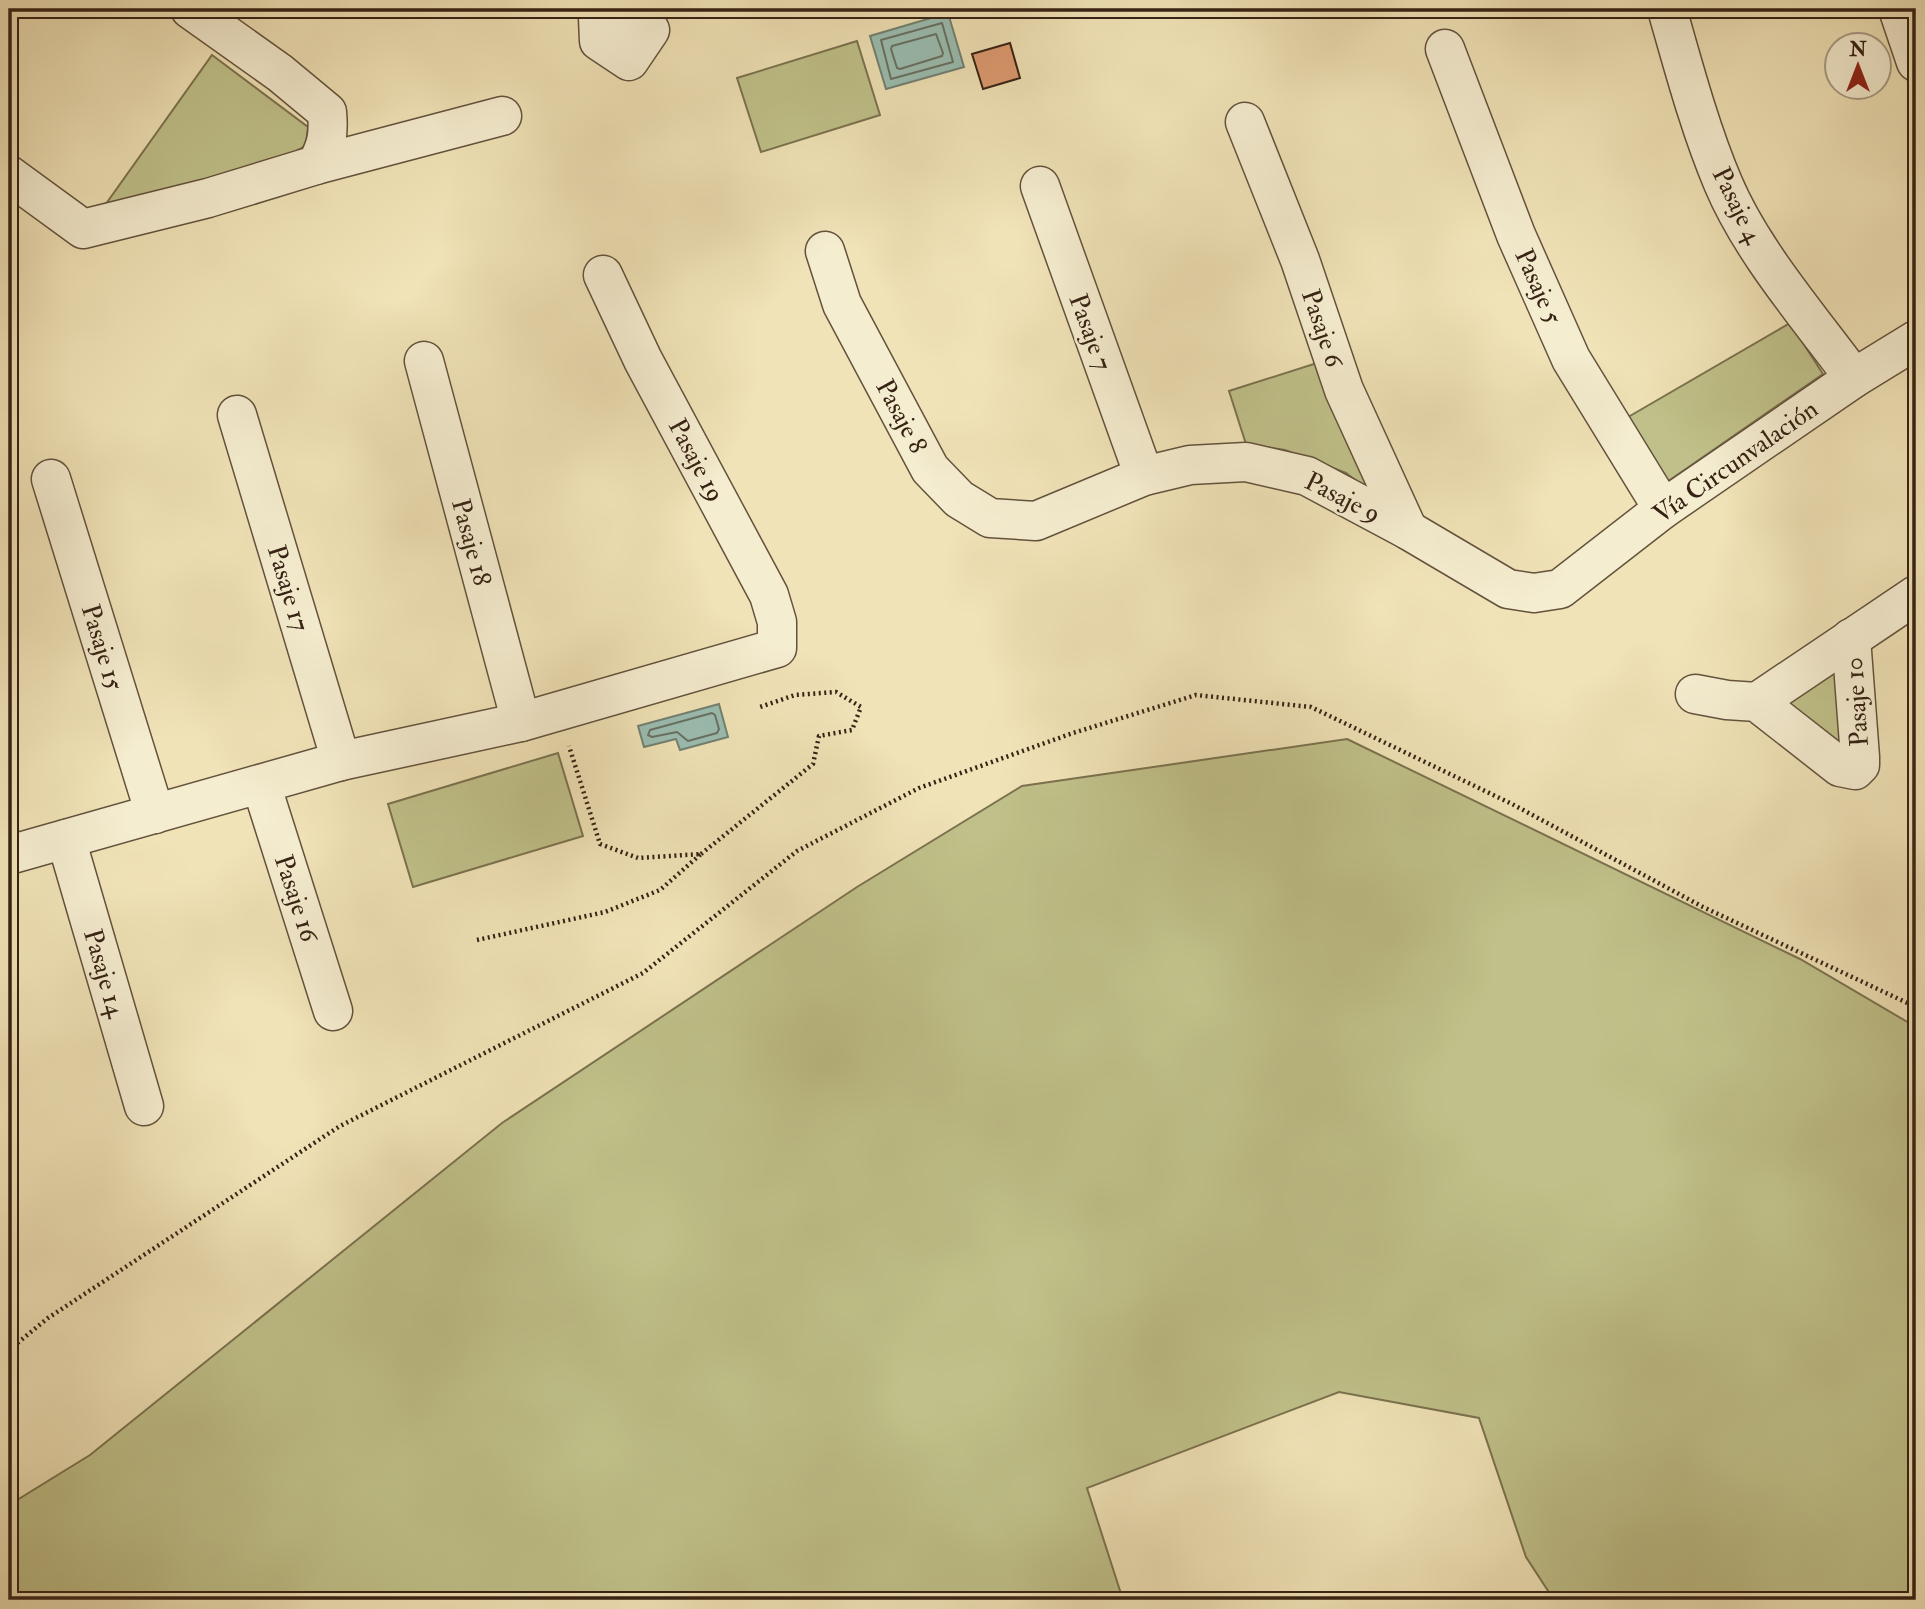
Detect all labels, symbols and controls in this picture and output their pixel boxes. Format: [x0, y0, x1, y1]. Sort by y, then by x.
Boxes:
north arrow [1824, 32, 1894, 102]
text: N [1848, 38, 1867, 62]
street label: Pasaje 4 [1705, 162, 1770, 250]
street label: Pasaje 5 [1507, 244, 1569, 329]
street label: Pasaje 6 [1294, 285, 1351, 373]
street label: Pasaje 7 [1061, 290, 1119, 375]
street label: Pasaje 8 [868, 374, 934, 459]
street label: Vía Circunvalación [1647, 393, 1824, 531]
street label: Pasaje 19 [661, 413, 731, 508]
street label: Pasaje 9 [1299, 465, 1386, 530]
street label: Pasaje 18 [444, 495, 498, 589]
street label: Pasaje 17 [260, 541, 316, 635]
street label: Pasaje 15 [74, 601, 130, 695]
street label: Pasaje 10 [1838, 656, 1876, 748]
street label: Pasaje 16 [267, 851, 326, 948]
street label: Pasaje 14 [76, 925, 132, 1022]

